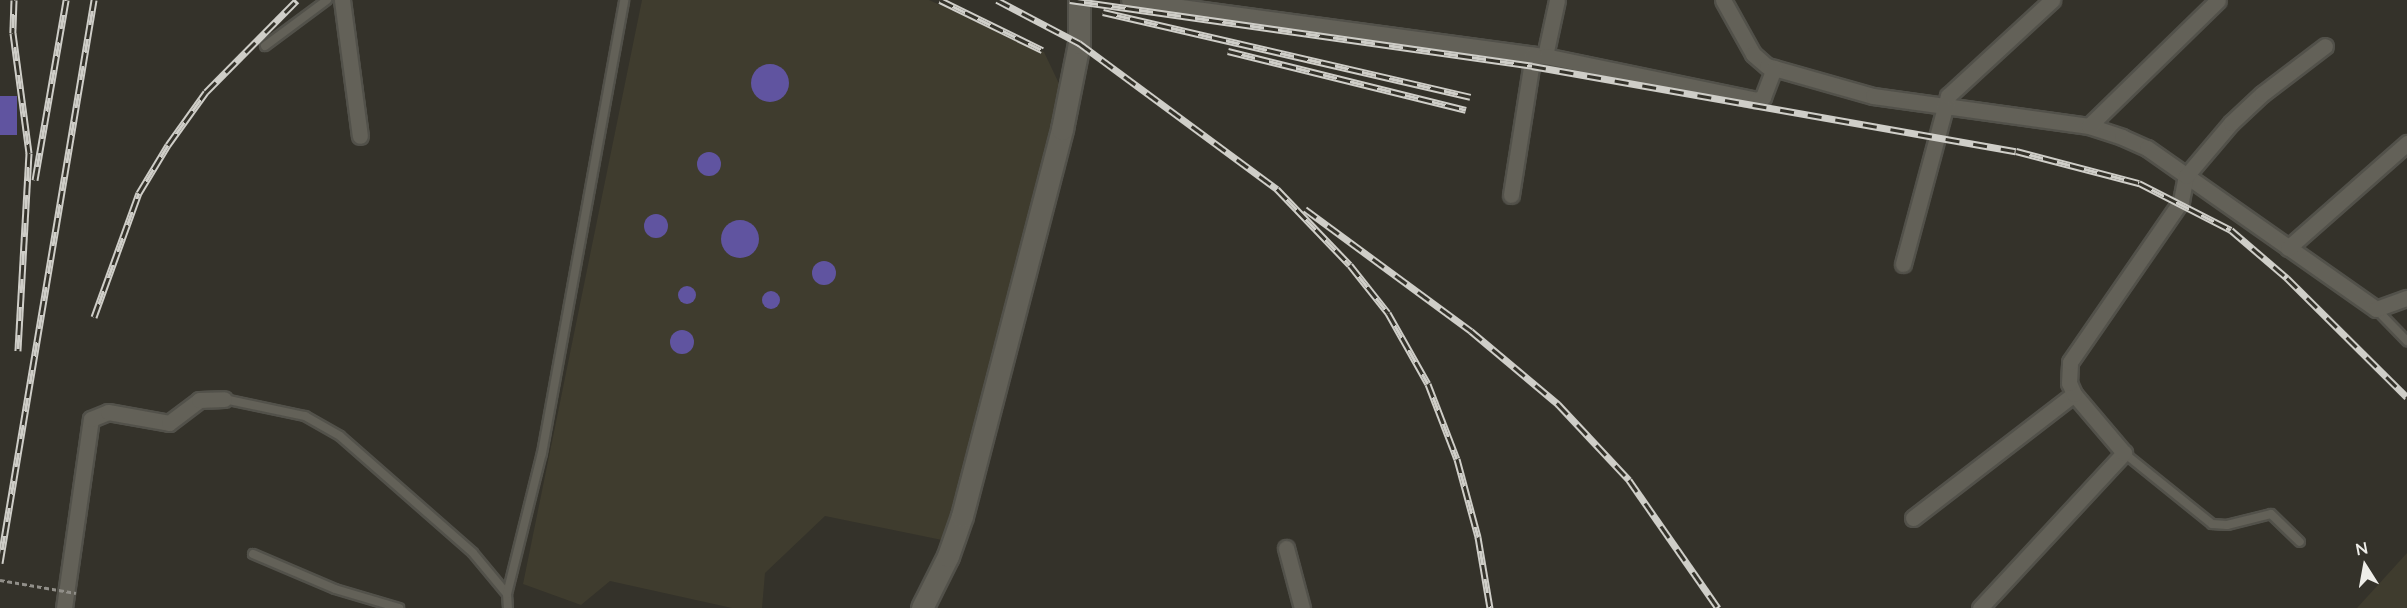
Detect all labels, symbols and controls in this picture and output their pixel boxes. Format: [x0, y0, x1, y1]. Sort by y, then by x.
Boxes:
north arrow [2335, 536, 2395, 596]
text: N [2354, 537, 2369, 558]

